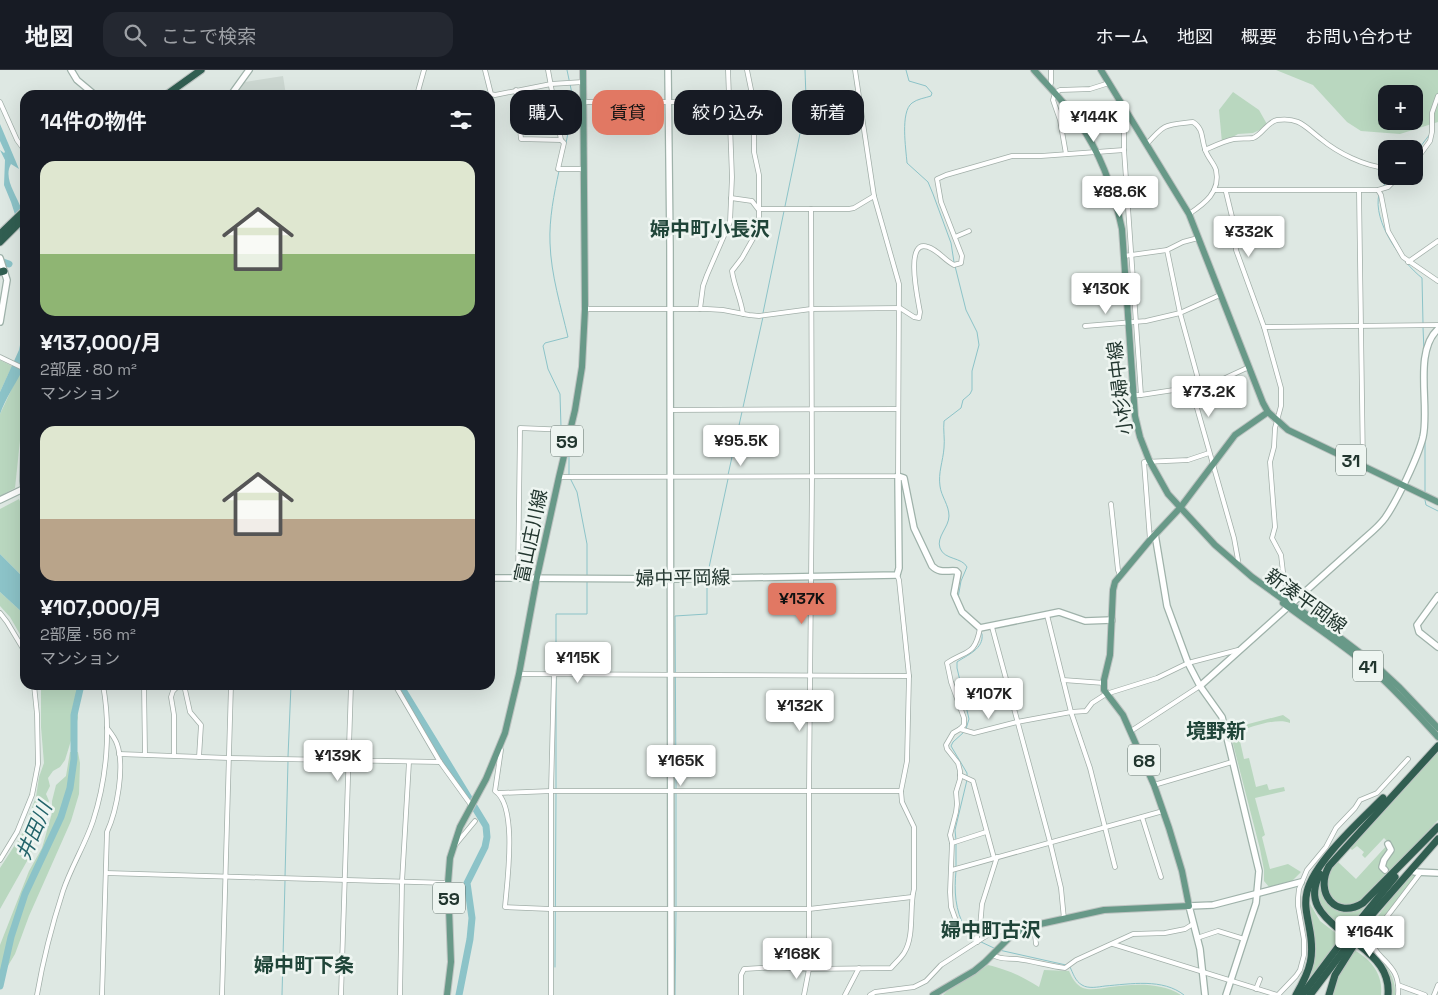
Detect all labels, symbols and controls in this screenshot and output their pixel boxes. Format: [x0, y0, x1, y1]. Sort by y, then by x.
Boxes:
search box [103, 12, 453, 57]
text: 地図 [25, 21, 73, 52]
icon: search [121, 21, 149, 49]
text: ここで検索 [161, 24, 256, 49]
text: ホーム [1096, 25, 1149, 48]
text: 地図 [1177, 25, 1213, 48]
text: 概要 [1241, 25, 1277, 48]
text: お問い合わせ [1305, 25, 1413, 48]
map controls [1378, 85, 1423, 185]
button: + [1378, 85, 1423, 130]
chip: 購入 [510, 90, 582, 135]
chip: 賃貸 [592, 90, 664, 135]
chip: 絞り込み [674, 90, 782, 135]
chip: 新着 [792, 90, 864, 135]
pin: ¥144K [1059, 100, 1129, 143]
icon: filters [447, 106, 475, 134]
text: ¥144K [1070, 106, 1118, 127]
text: 14件の物件 [40, 108, 147, 135]
button: − [1378, 140, 1423, 185]
pin: ¥88.6K [1079, 176, 1161, 218]
text: ¥88.6K [1093, 181, 1147, 202]
icon: home [213, 194, 303, 284]
district label: 婦中町小長沢 [650, 216, 770, 242]
pin: ¥332K [1214, 216, 1284, 258]
text: ¥332K [1225, 221, 1273, 242]
pin: ¥130K [1071, 272, 1141, 315]
text: ¥130K [1082, 278, 1130, 299]
text: ¥137,000/月 [40, 329, 161, 356]
street label: 小杉婦中線 [1102, 339, 1138, 437]
text: 2部屋 · 80 m² [40, 359, 137, 380]
pin: ¥73.2K [1168, 376, 1250, 418]
text: ¥73.2K [1183, 381, 1235, 402]
text: マンション [40, 383, 120, 404]
pin: ¥95.5K [700, 424, 782, 467]
road number: 59 [551, 426, 583, 456]
text: ¥95.5K [714, 430, 768, 451]
road number: 31 [1336, 444, 1366, 476]
icon: home [213, 459, 303, 549]
street label: 富山庄川線 [509, 487, 553, 585]
street label: 新湊平岡線 [1260, 563, 1352, 639]
street label: 婦中平岡線 [635, 565, 731, 591]
pin: ¥137K [767, 582, 837, 625]
text: ¥137K [779, 588, 825, 609]
text: ¥107,000/月 [40, 594, 162, 621]
text: 2部屋 · 56 m² [40, 624, 136, 645]
pin: ¥115K [543, 642, 613, 684]
text: ¥115K [556, 647, 600, 668]
text: マンション [40, 648, 120, 669]
road number: 41 [1353, 650, 1383, 682]
pin: ¥107K [954, 678, 1024, 720]
text: ¥107K [966, 683, 1012, 704]
pin: ¥132K [765, 690, 835, 732]
text: ¥132K [777, 695, 823, 716]
district label: 境野新 [1186, 718, 1246, 744]
pin: ¥139K [303, 740, 373, 782]
pin: ¥165K [646, 744, 716, 787]
road number: 68 [1128, 744, 1160, 776]
text: ¥139K [315, 745, 361, 766]
text: ¥165K [658, 750, 704, 771]
water label: 井田川 [10, 796, 58, 864]
road number: 59 [433, 882, 465, 914]
pin: ¥164K [1335, 916, 1405, 958]
district label: 婦中町古沢 [941, 917, 1041, 943]
text: ¥164K [1346, 921, 1394, 942]
pin: ¥168K [762, 938, 832, 980]
text: ¥168K [774, 943, 820, 964]
district label: 婦中町下条 [254, 952, 354, 978]

